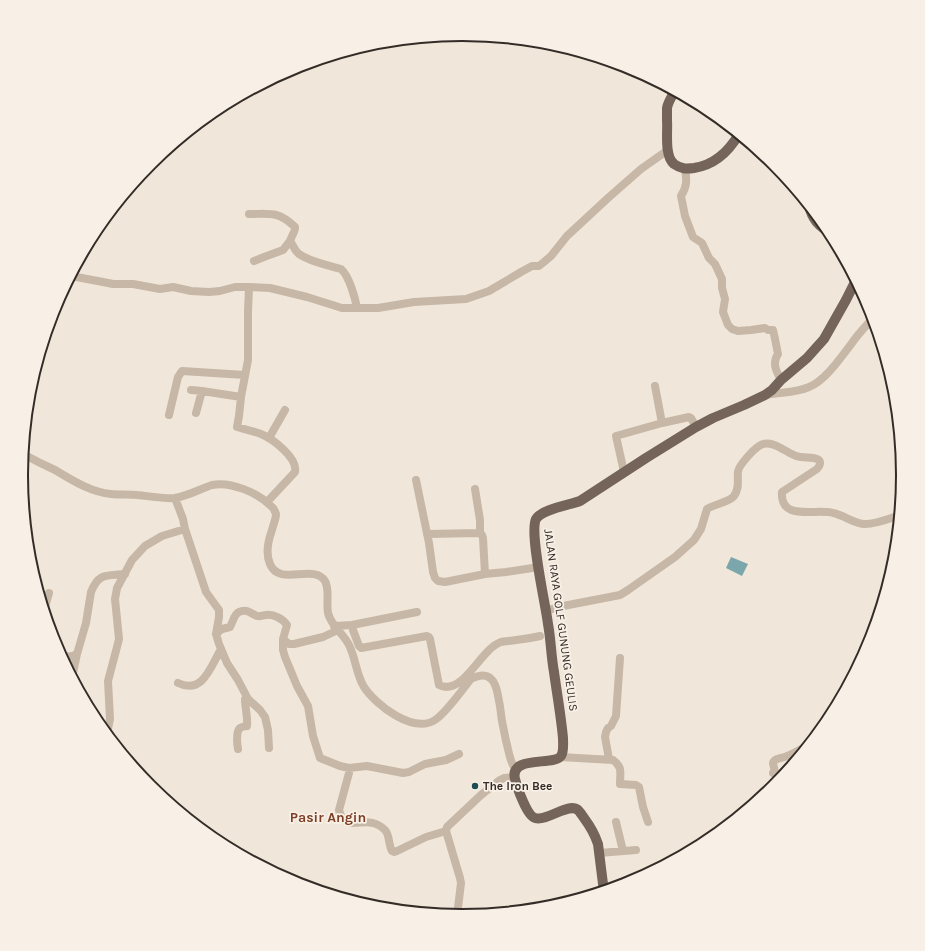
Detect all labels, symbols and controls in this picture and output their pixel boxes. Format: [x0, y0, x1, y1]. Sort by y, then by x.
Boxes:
street label: JALAN RAYA GOLF GUNUNG GEULIS [541, 528, 581, 712]
place label: The Iron Bee [483, 779, 552, 793]
marker: The Iron Bee [470, 781, 480, 791]
district label: Pasir Angin [290, 809, 366, 826]

